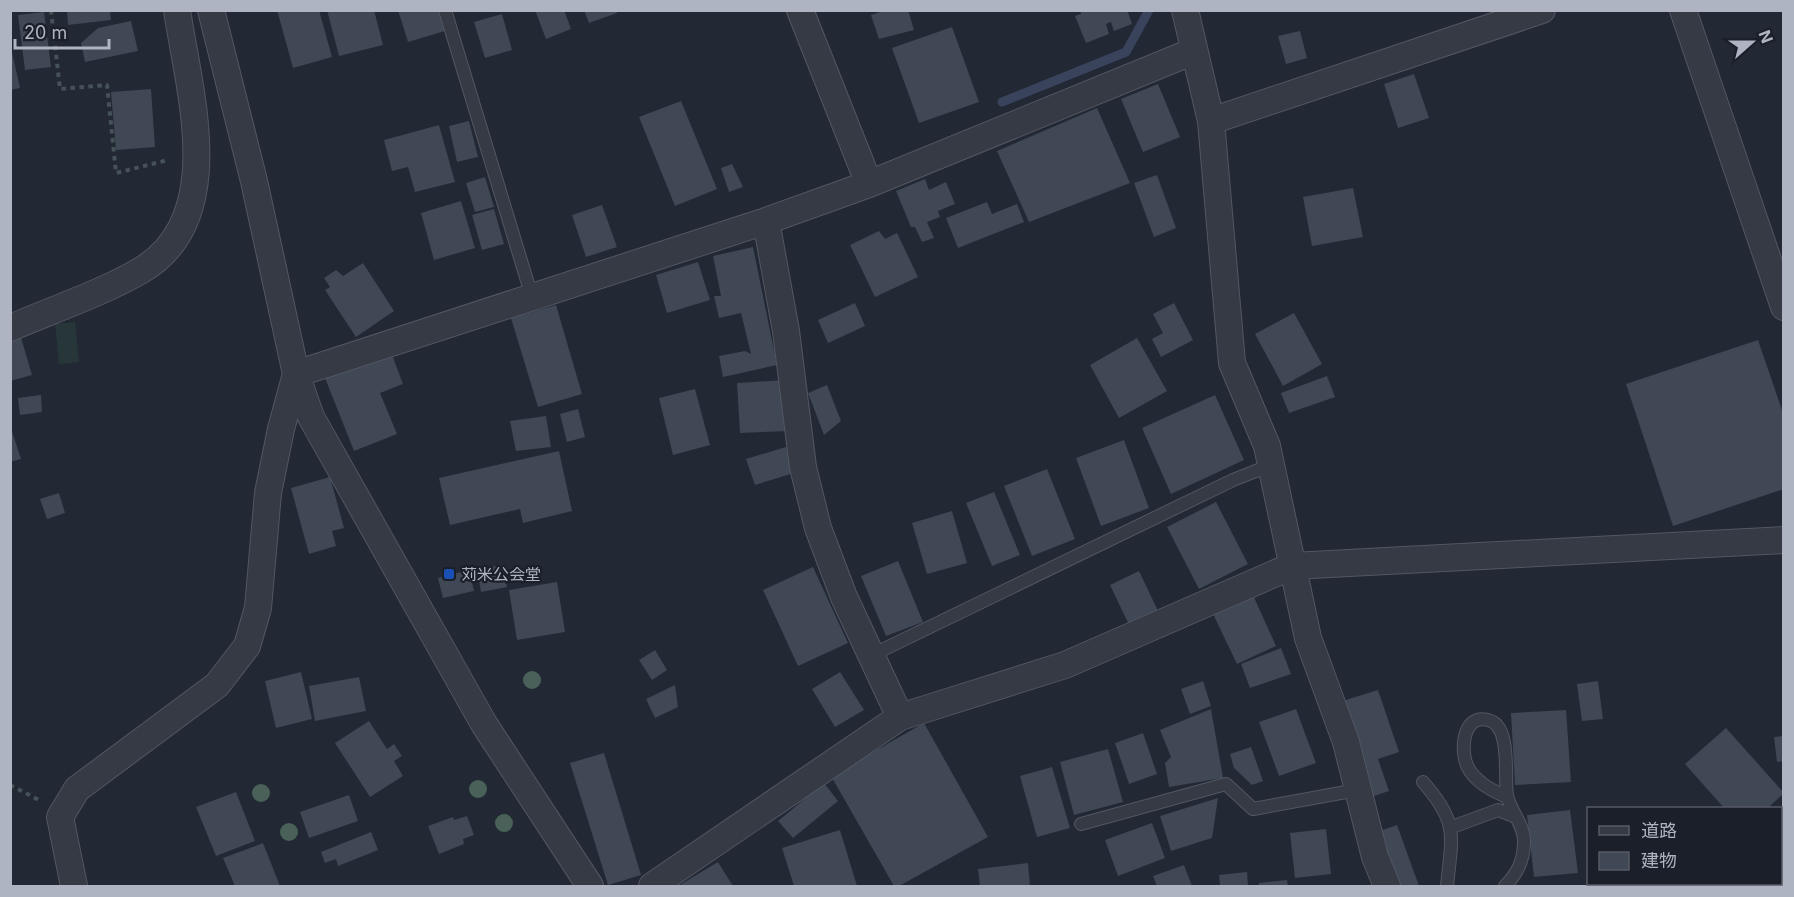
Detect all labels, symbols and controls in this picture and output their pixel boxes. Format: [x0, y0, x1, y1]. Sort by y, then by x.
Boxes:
scale bar [15, 12, 110, 50]
north arrow [1722, 12, 1782, 72]
text: 20 m [24, 22, 67, 43]
text: N [1754, 27, 1778, 46]
place label: 苅米公会堂 [461, 564, 541, 584]
marker: 苅米公会堂 [442, 567, 456, 581]
legend [1587, 807, 1782, 885]
text: 道路 [1641, 820, 1677, 841]
text: 建物 [1641, 850, 1677, 871]

